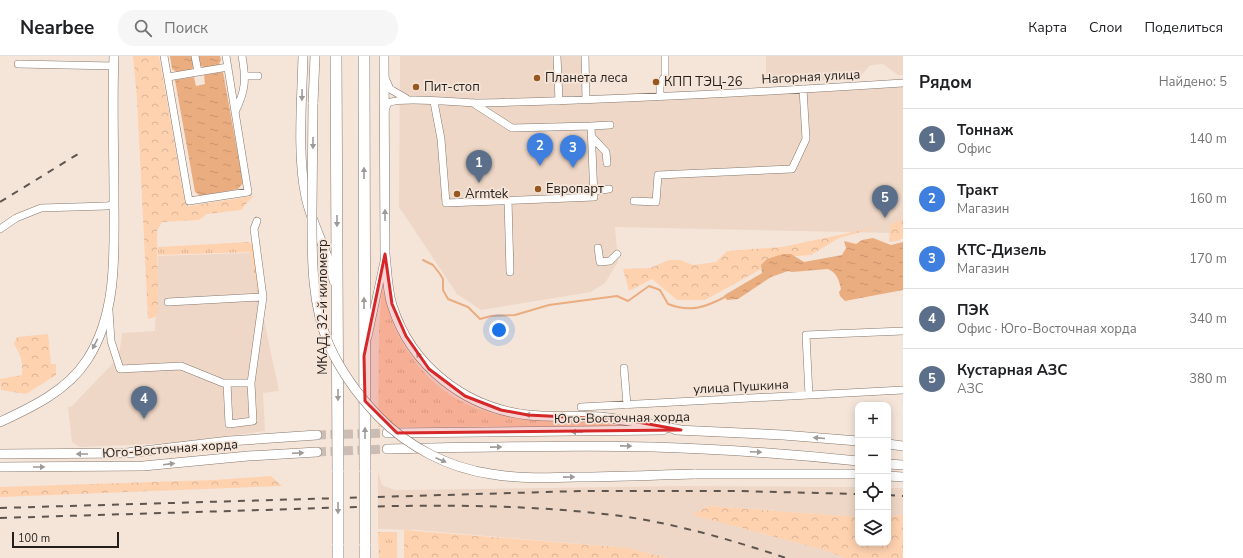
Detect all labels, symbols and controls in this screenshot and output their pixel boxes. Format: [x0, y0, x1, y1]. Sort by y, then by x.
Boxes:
search box [118, 10, 398, 46]
text: Nearbee [20, 15, 94, 41]
icon: search [132, 17, 154, 39]
text: Поиск [164, 18, 208, 38]
text: Карта [1028, 18, 1067, 37]
text: Слои [1089, 18, 1123, 37]
text: Поделиться [1145, 18, 1223, 37]
street label: Нагорная улица [761, 65, 861, 89]
place label: Планета леса [545, 69, 628, 87]
text: Рядом [919, 71, 972, 94]
marker: Планета леса [532, 73, 542, 83]
place label: КПП ТЭЦ-26 [664, 73, 743, 91]
text: Найдено: 5 [1159, 73, 1227, 91]
marker: КПП ТЭЦ-26 [651, 77, 661, 87]
place label: Пит-стоп [424, 78, 480, 96]
marker: Пит-стоп [411, 82, 421, 92]
one-way arrow [299, 89, 305, 102]
text: Тоннаж [957, 120, 1013, 140]
text: 1 [928, 130, 936, 148]
text: 140 m [1189, 130, 1227, 148]
pin: 2 [527, 133, 553, 166]
pin: 3 [560, 135, 586, 168]
one-way arrow [310, 137, 316, 150]
text: Офис [957, 140, 991, 158]
pin: 1 [466, 150, 492, 183]
one-way arrow [361, 166, 367, 179]
place label: Европарт [546, 180, 604, 198]
text: Тракт [957, 180, 998, 200]
marker: Европарт [533, 184, 543, 194]
place label: Armtek [465, 185, 509, 203]
pin: 5 [872, 185, 898, 218]
marker: Armtek [452, 189, 462, 199]
text: 2 [928, 190, 936, 208]
text: 160 m [1189, 190, 1227, 208]
text: Магазин [957, 200, 1009, 218]
one-way arrow [382, 208, 388, 221]
one-way arrow [334, 215, 340, 228]
street label: МКАД, 32-й километр [314, 239, 332, 375]
text: КТС-Дизель [957, 240, 1046, 260]
text: 3 [928, 250, 936, 268]
text: 170 m [1189, 250, 1227, 268]
text: Магазин [957, 260, 1009, 278]
one-way arrow [361, 296, 367, 309]
text: ПЭК [957, 300, 989, 320]
text: 4 [928, 310, 936, 328]
text: 340 m [1189, 310, 1227, 328]
your location [489, 320, 509, 340]
text: Офис · Юго-Восточная хорда [957, 320, 1137, 338]
one-way arrow [92, 338, 98, 350]
one-way arrow [415, 351, 424, 362]
text: Кустарная АЗС [957, 360, 1068, 380]
text: 5 [928, 370, 936, 388]
text: 380 m [1189, 370, 1227, 388]
street label: улица Пушкина [693, 376, 789, 398]
text: АЗС [957, 380, 984, 398]
pin: 4 [131, 386, 157, 419]
one-way arrow [335, 389, 341, 402]
map controls [855, 402, 891, 546]
button: + [855, 402, 891, 438]
street label: Юго-Восточная хорда [554, 408, 690, 428]
one-way arrow [525, 412, 537, 419]
one-way arrow [362, 426, 368, 439]
one-way arrow [570, 429, 583, 435]
one-way arrow [813, 434, 825, 441]
street label: Юго-Восточная хорда [102, 435, 238, 463]
button: − [855, 438, 891, 474]
one-way arrow [620, 443, 632, 450]
one-way arrow [490, 444, 503, 450]
one-way arrow [750, 448, 762, 455]
one-way arrow [292, 449, 304, 456]
one-way arrow [75, 451, 88, 457]
one-way arrow [436, 457, 448, 463]
one-way arrow [163, 461, 175, 467]
one-way arrow [33, 464, 45, 471]
one-way arrow [563, 474, 575, 481]
button: locate [855, 474, 891, 510]
one-way arrow [335, 502, 341, 515]
button: layers [855, 510, 891, 546]
scale bar [12, 530, 119, 549]
text: 100 m [18, 531, 50, 546]

